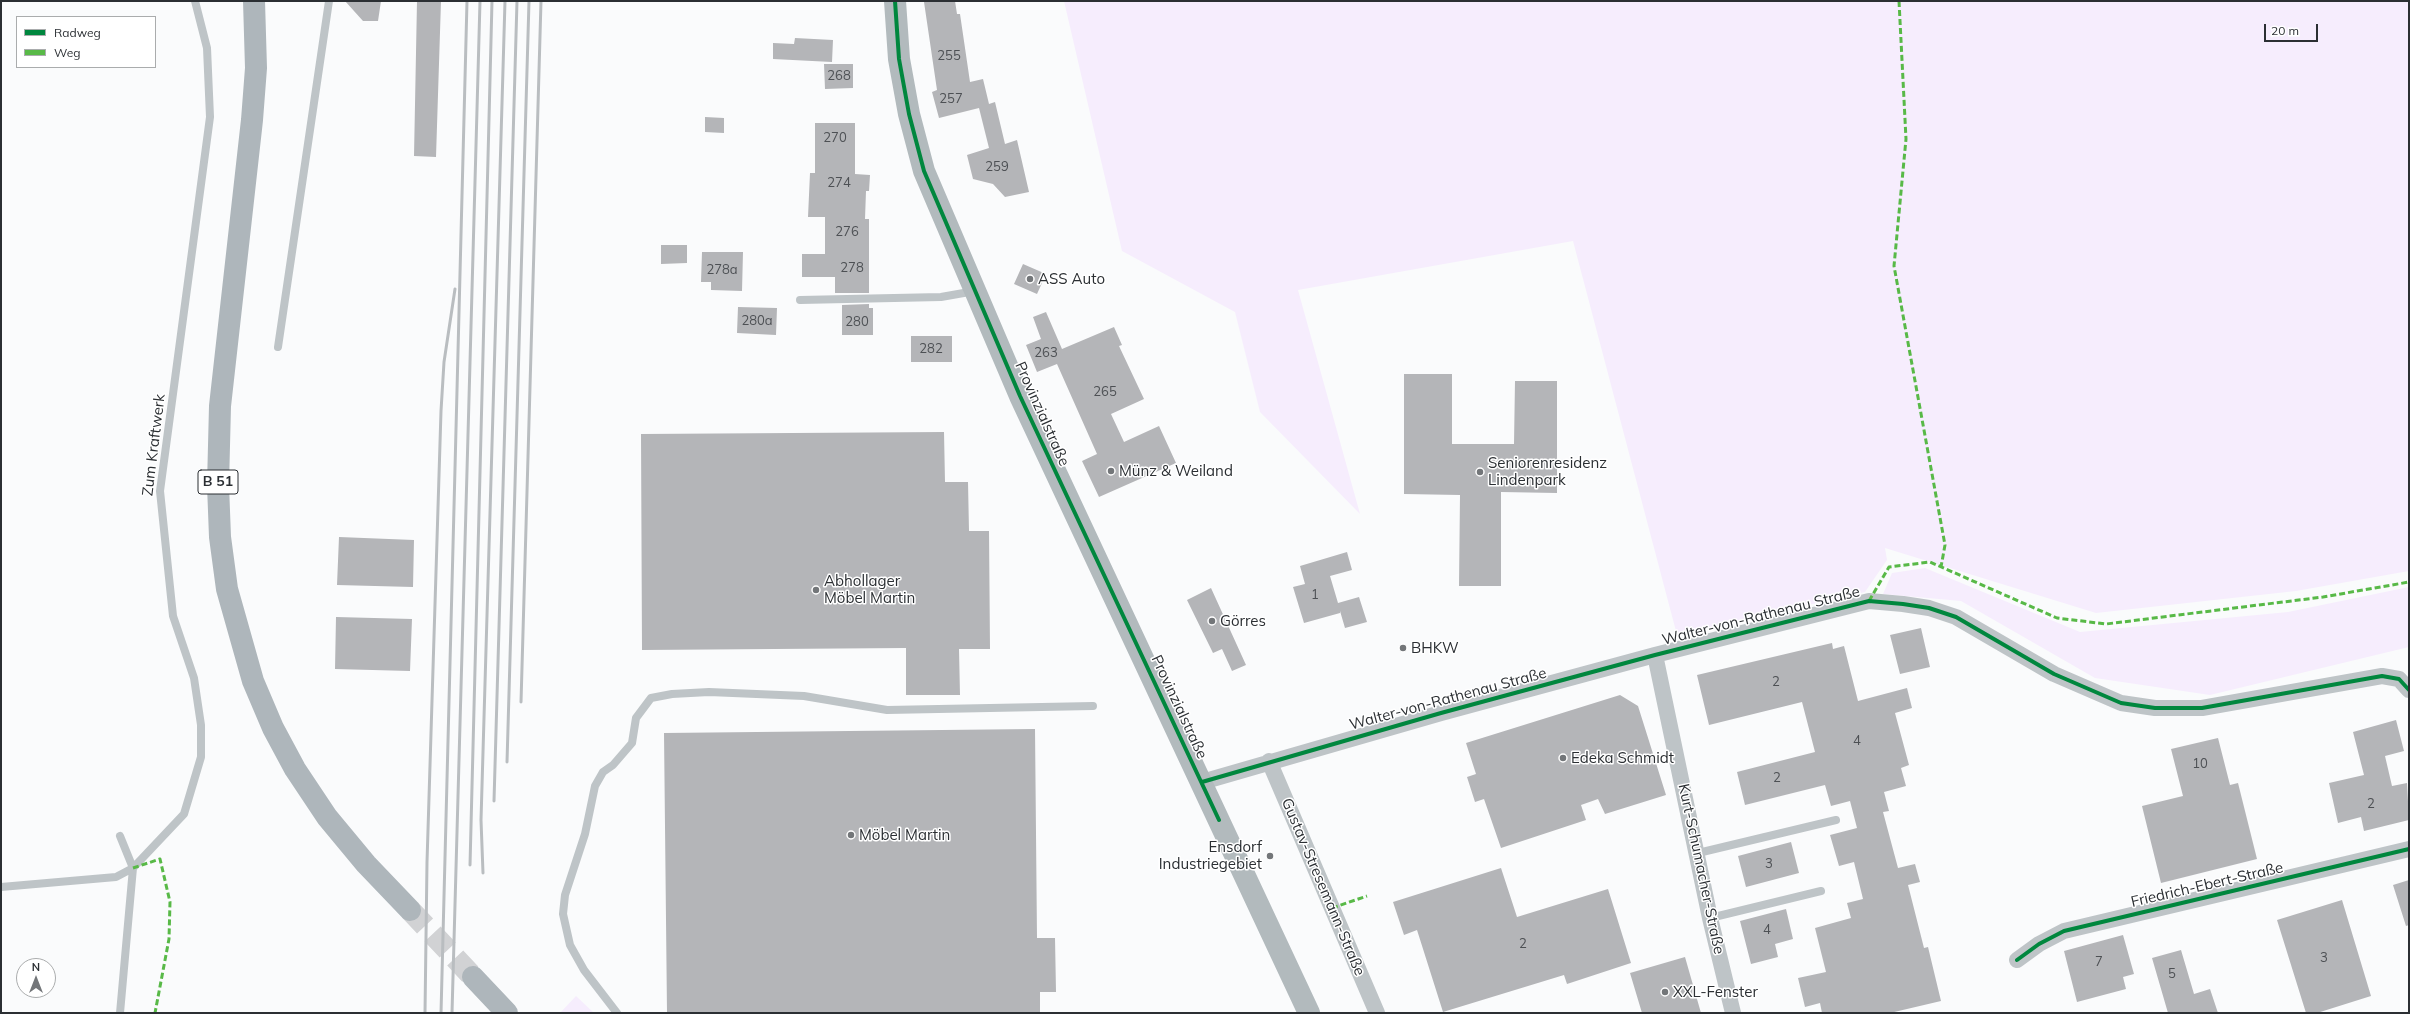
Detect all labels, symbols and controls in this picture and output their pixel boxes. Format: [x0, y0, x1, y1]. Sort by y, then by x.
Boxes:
legend [16, 16, 156, 68]
scale bar [2266, 16, 2320, 42]
text: 20 m [2271, 23, 2299, 38]
text: Radweg [54, 25, 101, 40]
text: Weg [54, 45, 80, 60]
house number: 255 [937, 48, 961, 64]
house number: 268 [827, 68, 851, 84]
house number: 257 [939, 91, 963, 107]
house number: 270 [823, 130, 847, 146]
house number: 259 [985, 159, 1009, 175]
house number: 274 [827, 175, 851, 191]
house number: 276 [835, 224, 859, 240]
house number: 278 [840, 260, 864, 276]
house number: 278a [706, 262, 738, 278]
place label: ASS Auto [1038, 270, 1105, 288]
marker: ASS Auto [1025, 274, 1035, 284]
house number: 280a [741, 313, 773, 329]
house number: 280 [845, 314, 869, 330]
house number: 282 [919, 341, 943, 357]
house number: 263 [1034, 345, 1058, 361]
street label: Provinzialstraße [1011, 359, 1073, 469]
house number: 265 [1093, 384, 1117, 400]
street label: Zum Kraftwerk [139, 393, 169, 497]
place label: Seniorenresidenz Lindenpark [1488, 454, 1607, 489]
place label: Münz & Weiland [1119, 462, 1233, 480]
marker: Münz & Weiland [1106, 466, 1116, 476]
marker: Seniorenresidenz Lindenpark [1475, 467, 1485, 477]
road number: B 51 [198, 470, 238, 494]
place label: Abhollager Möbel Martin [824, 572, 915, 607]
street label: Walter-von-Rathenau Straße [1660, 583, 1862, 649]
marker: Abhollager Möbel Martin [811, 585, 821, 595]
house number: 1 [1311, 587, 1319, 603]
place label: Görres [1220, 612, 1266, 630]
marker: Görres [1207, 616, 1217, 626]
place label: BHKW [1411, 639, 1459, 657]
marker: BHKW [1398, 643, 1408, 653]
street label: Provinzialstraße [1147, 652, 1211, 762]
street label: Walter-von-Rathenau Straße [1348, 664, 1548, 734]
house number: 2 [1772, 674, 1780, 690]
house number: 4 [1853, 733, 1861, 749]
place label: Edeka Schmidt [1571, 749, 1674, 767]
marker: Edeka Schmidt [1558, 753, 1568, 763]
house number: 10 [2192, 756, 2208, 772]
house number: 2 [1773, 770, 1781, 786]
street label: Kurt-Schumacher-Straße [1674, 782, 1728, 956]
street label: Gustav-Stresemann-Straße [1277, 796, 1369, 978]
house number: 2 [2367, 796, 2375, 812]
place label: Möbel Martin [859, 826, 950, 844]
marker: Möbel Martin [846, 830, 856, 840]
place label: Ensdorf Industriegebiet [1159, 838, 1262, 873]
marker: Ensdorf Industriegebiet [1265, 851, 1275, 861]
house number: 3 [1765, 856, 1773, 872]
street label: Friedrich-Ebert-Straße [2129, 859, 2285, 911]
house number: 4 [1763, 922, 1771, 938]
house number: 2 [1519, 936, 1527, 952]
house number: 3 [2320, 950, 2328, 966]
house number: 7 [2095, 954, 2103, 970]
north arrow [16, 958, 56, 998]
text: N [32, 960, 40, 974]
house number: 5 [2168, 966, 2176, 982]
place label: XXL-Fenster [1673, 983, 1758, 1001]
marker: XXL-Fenster [1660, 987, 1670, 997]

